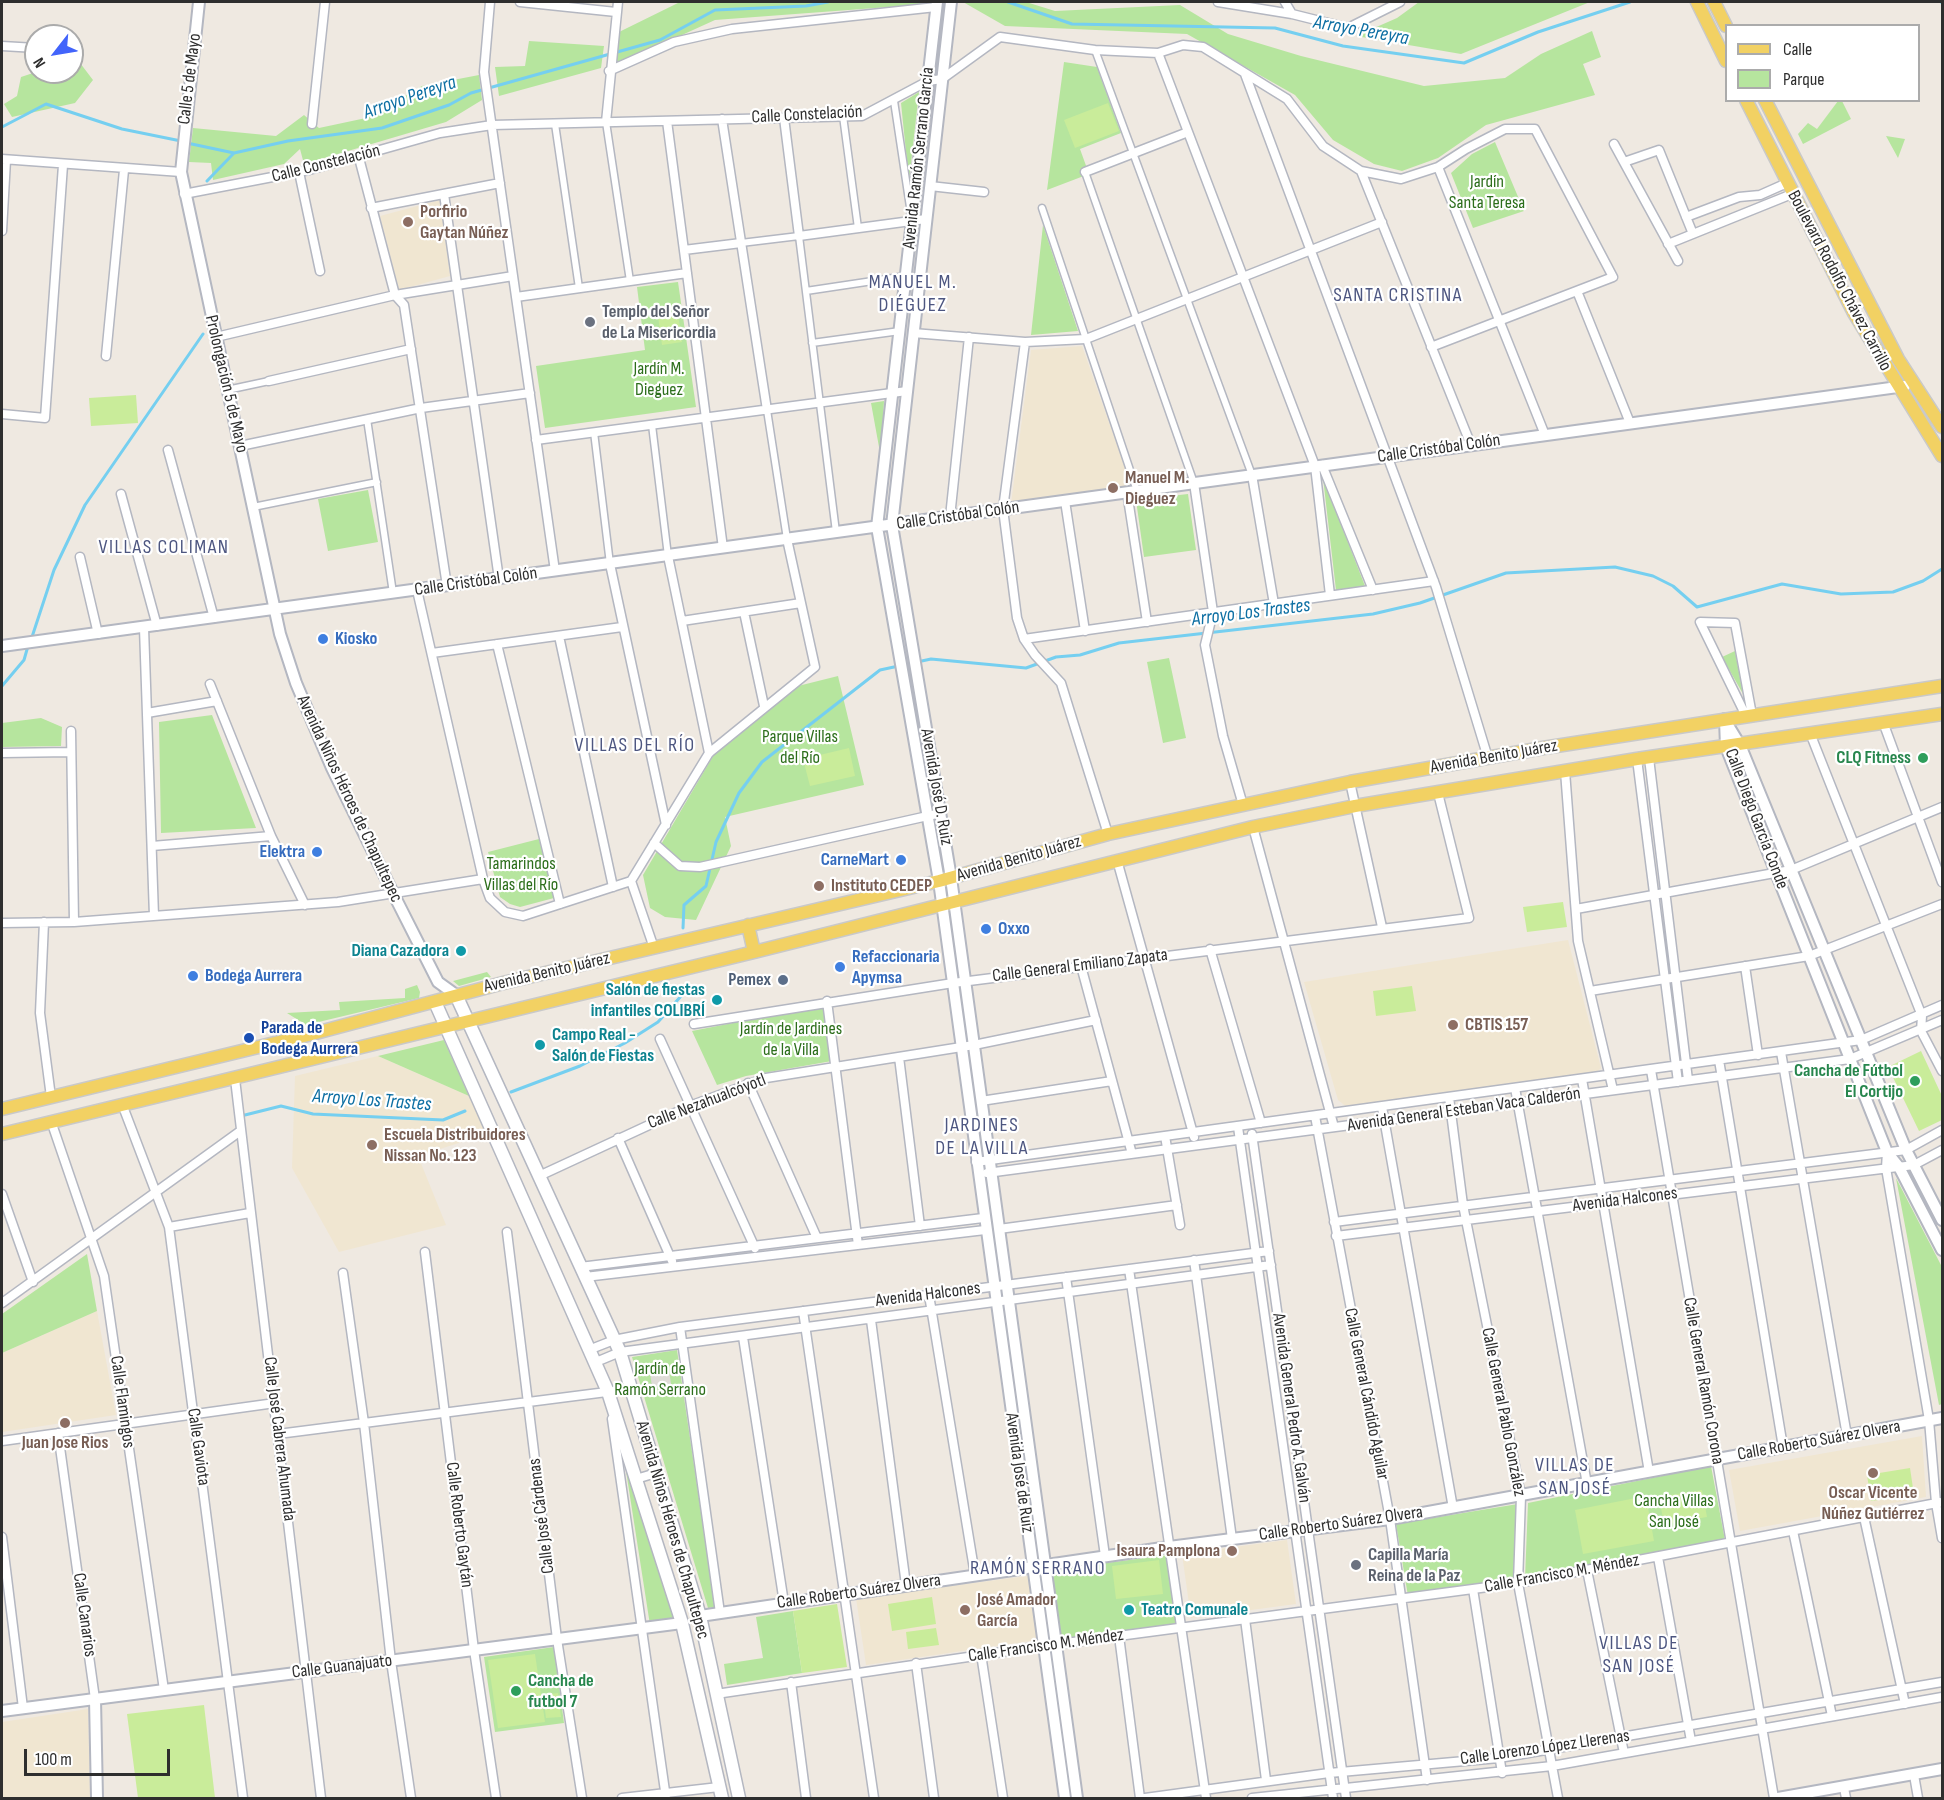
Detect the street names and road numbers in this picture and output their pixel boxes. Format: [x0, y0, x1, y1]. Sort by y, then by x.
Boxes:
street label: Calle 5 de Mayo [174, 32, 206, 126]
street label: Avenida Ramón Serrano García [899, 66, 939, 250]
street label: Calle Constelación [751, 101, 863, 129]
street label: Calle Constelación [270, 140, 382, 188]
street label: Boulevard Rodolfo Chávez Carrillo [1782, 187, 1896, 375]
street label: Prolongación 5 de Mayo [200, 313, 252, 455]
street label: Calle Cristóbal Colón [1376, 430, 1502, 468]
street label: Calle Cristóbal Colón [895, 497, 1021, 535]
street label: Calle Cristóbal Colón [413, 563, 539, 601]
street label: Avenida Niños Héroes de Chapultepec [291, 692, 407, 906]
street label: Avenida José D. Ruiz [915, 727, 957, 847]
street label: Avenida Benito Juárez [1429, 735, 1559, 779]
street label: Calle Diego García Conde [1719, 746, 1793, 892]
street label: Avenida Benito Juárez [954, 831, 1084, 887]
street label: Calle General Emiliano Zapata [991, 945, 1169, 987]
street label: Avenida Benito Juárez [482, 948, 612, 998]
street label: Calle Nezahualcóyotl [645, 1070, 769, 1134]
street label: Avenida General Esteban Vaca Calderón [1346, 1083, 1582, 1137]
street label: Avenida Halcones [1571, 1183, 1679, 1217]
street label: Avenida Halcones [874, 1278, 982, 1312]
street label: Calle General Ramón Corona [1678, 1296, 1728, 1466]
street label: Calle General Cándido Aguilar [1339, 1306, 1393, 1482]
street label: Avenida General Pedro A. Galván [1267, 1312, 1315, 1504]
street label: Calle General Pablo González [1476, 1326, 1530, 1498]
street label: Calle Flamingos [105, 1354, 139, 1450]
street label: Calle José Cabrera Ahumada [258, 1356, 300, 1522]
street label: Calle Gaviota [182, 1407, 214, 1487]
street label: Avenida José de Ruiz [1000, 1412, 1038, 1534]
street label: Calle Roberto Suárez Olvera [1736, 1416, 1902, 1466]
street label: Avenida Niños Héroes de Chapultepec [630, 1418, 714, 1642]
street label: Calle José Cárdenas [524, 1457, 560, 1575]
street label: Calle Roberto Gaytán [441, 1461, 477, 1589]
street label: Calle Roberto Suárez Olvera [1258, 1502, 1424, 1546]
street label: Calle Francisco M. Méndez [1483, 1550, 1641, 1598]
street label: Calle Roberto Suárez Olvera [776, 1570, 942, 1614]
street label: Calle Canarios [67, 1572, 101, 1658]
street label: Calle Francisco M. Méndez [967, 1624, 1125, 1668]
street label: Calle Guanajuato [291, 1650, 393, 1684]
street label: Calle Lorenzo López Llerenas [1459, 1725, 1631, 1771]

